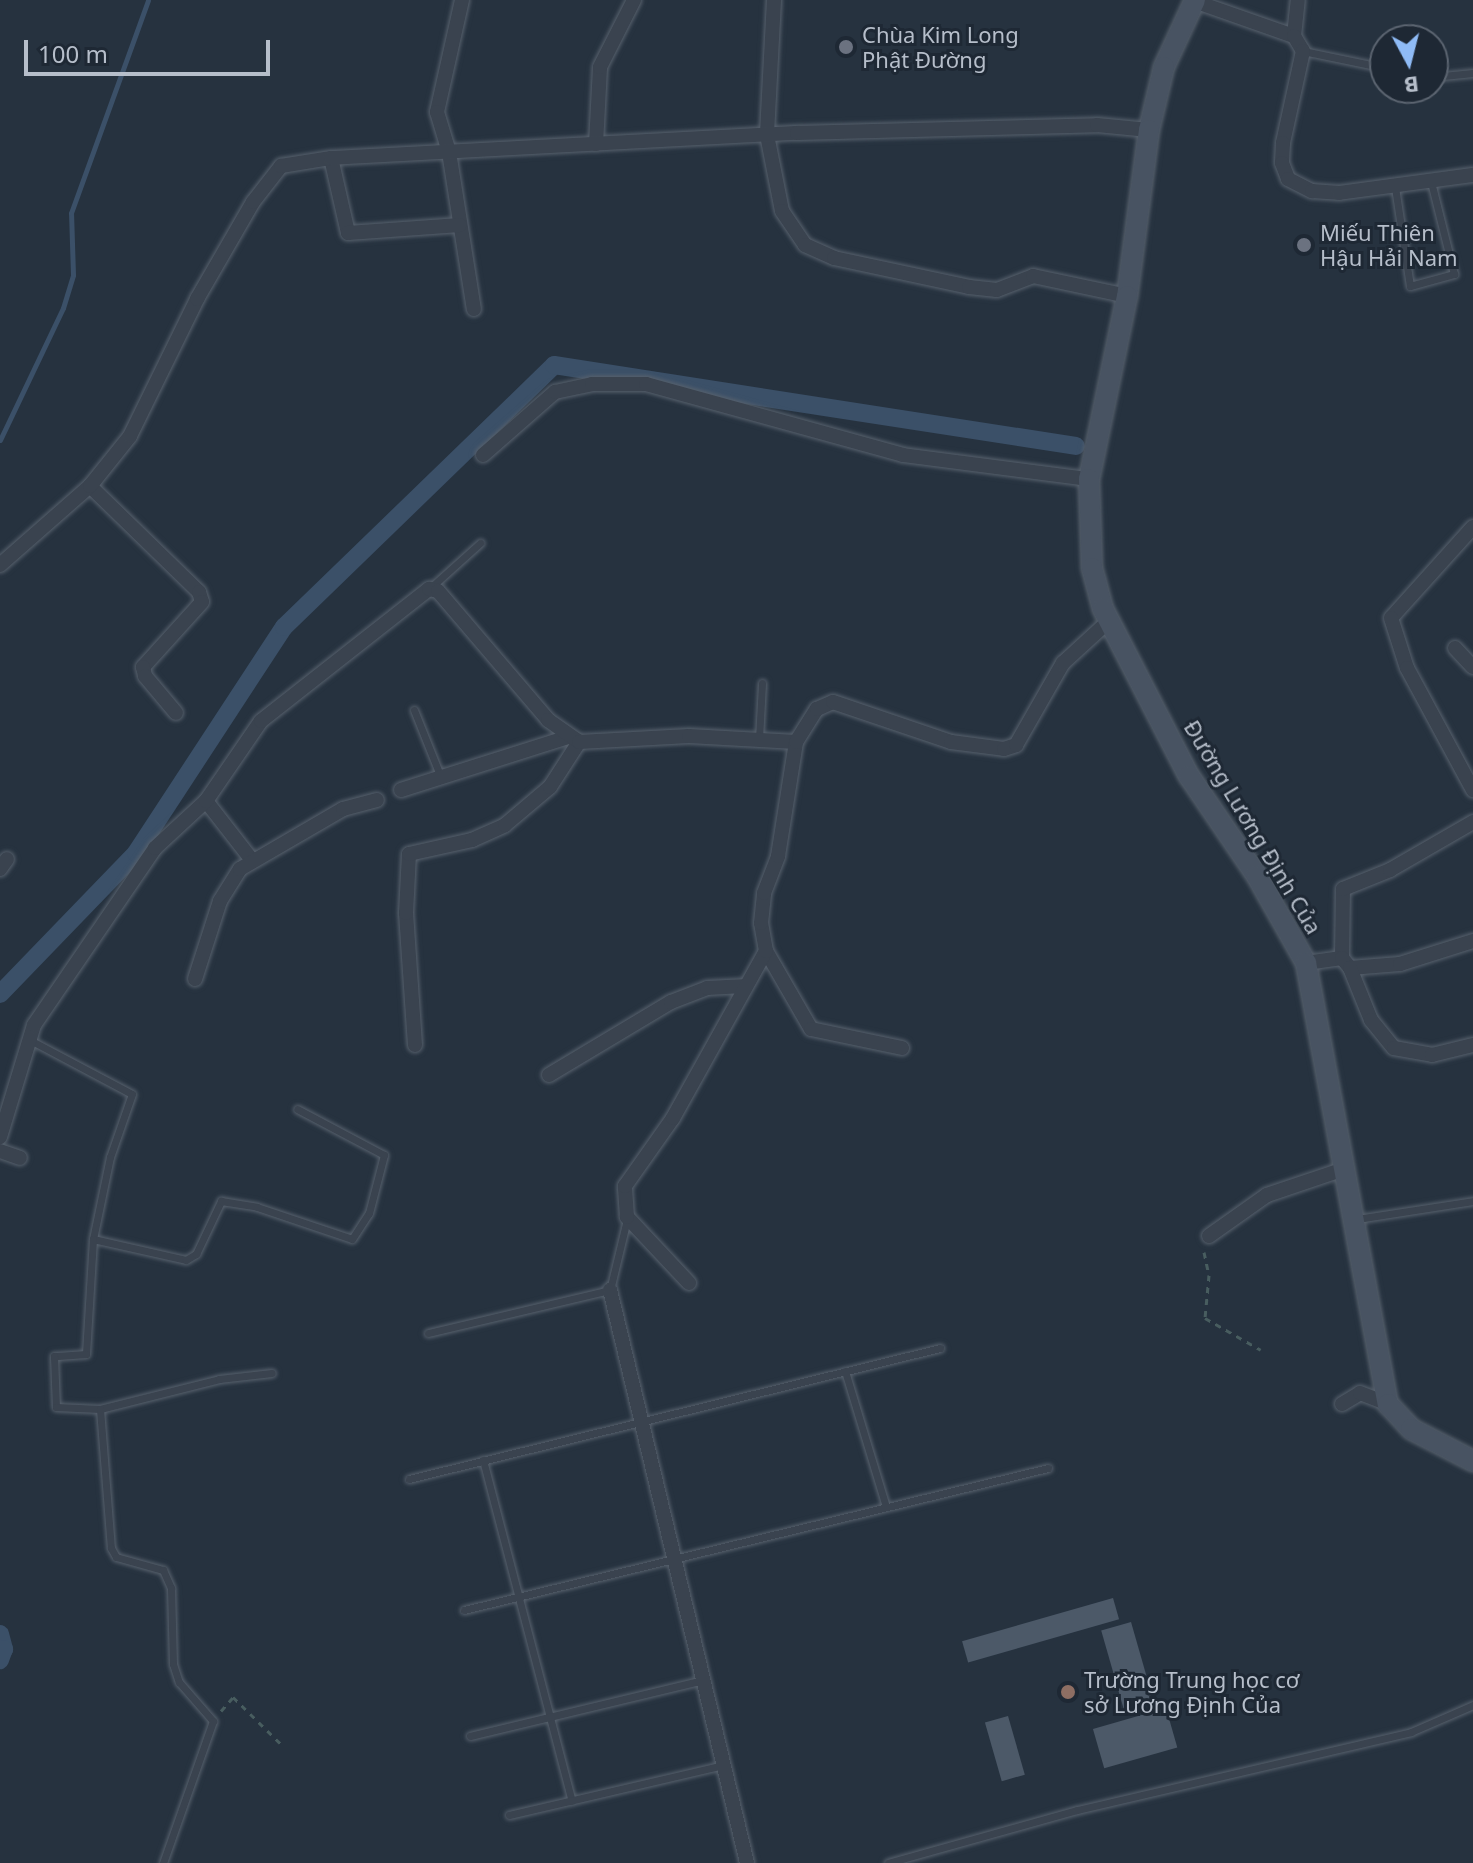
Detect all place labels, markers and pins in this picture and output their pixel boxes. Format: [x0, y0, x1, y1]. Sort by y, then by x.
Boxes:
place label: Chùa Kim Long Phật Đường [862, 21, 1019, 72]
marker: Chùa Kim Long Phật Đường [837, 38, 855, 56]
place label: Miếu Thiên Hậu Hải Nam [1320, 219, 1458, 270]
marker: Miếu Thiên Hậu Hải Nam [1295, 236, 1313, 254]
place label: Trường Trung học cơ sở Lương Định Của [1084, 1666, 1299, 1718]
marker: Trường Trung học cơ sở Lương Định Của [1059, 1683, 1077, 1701]

